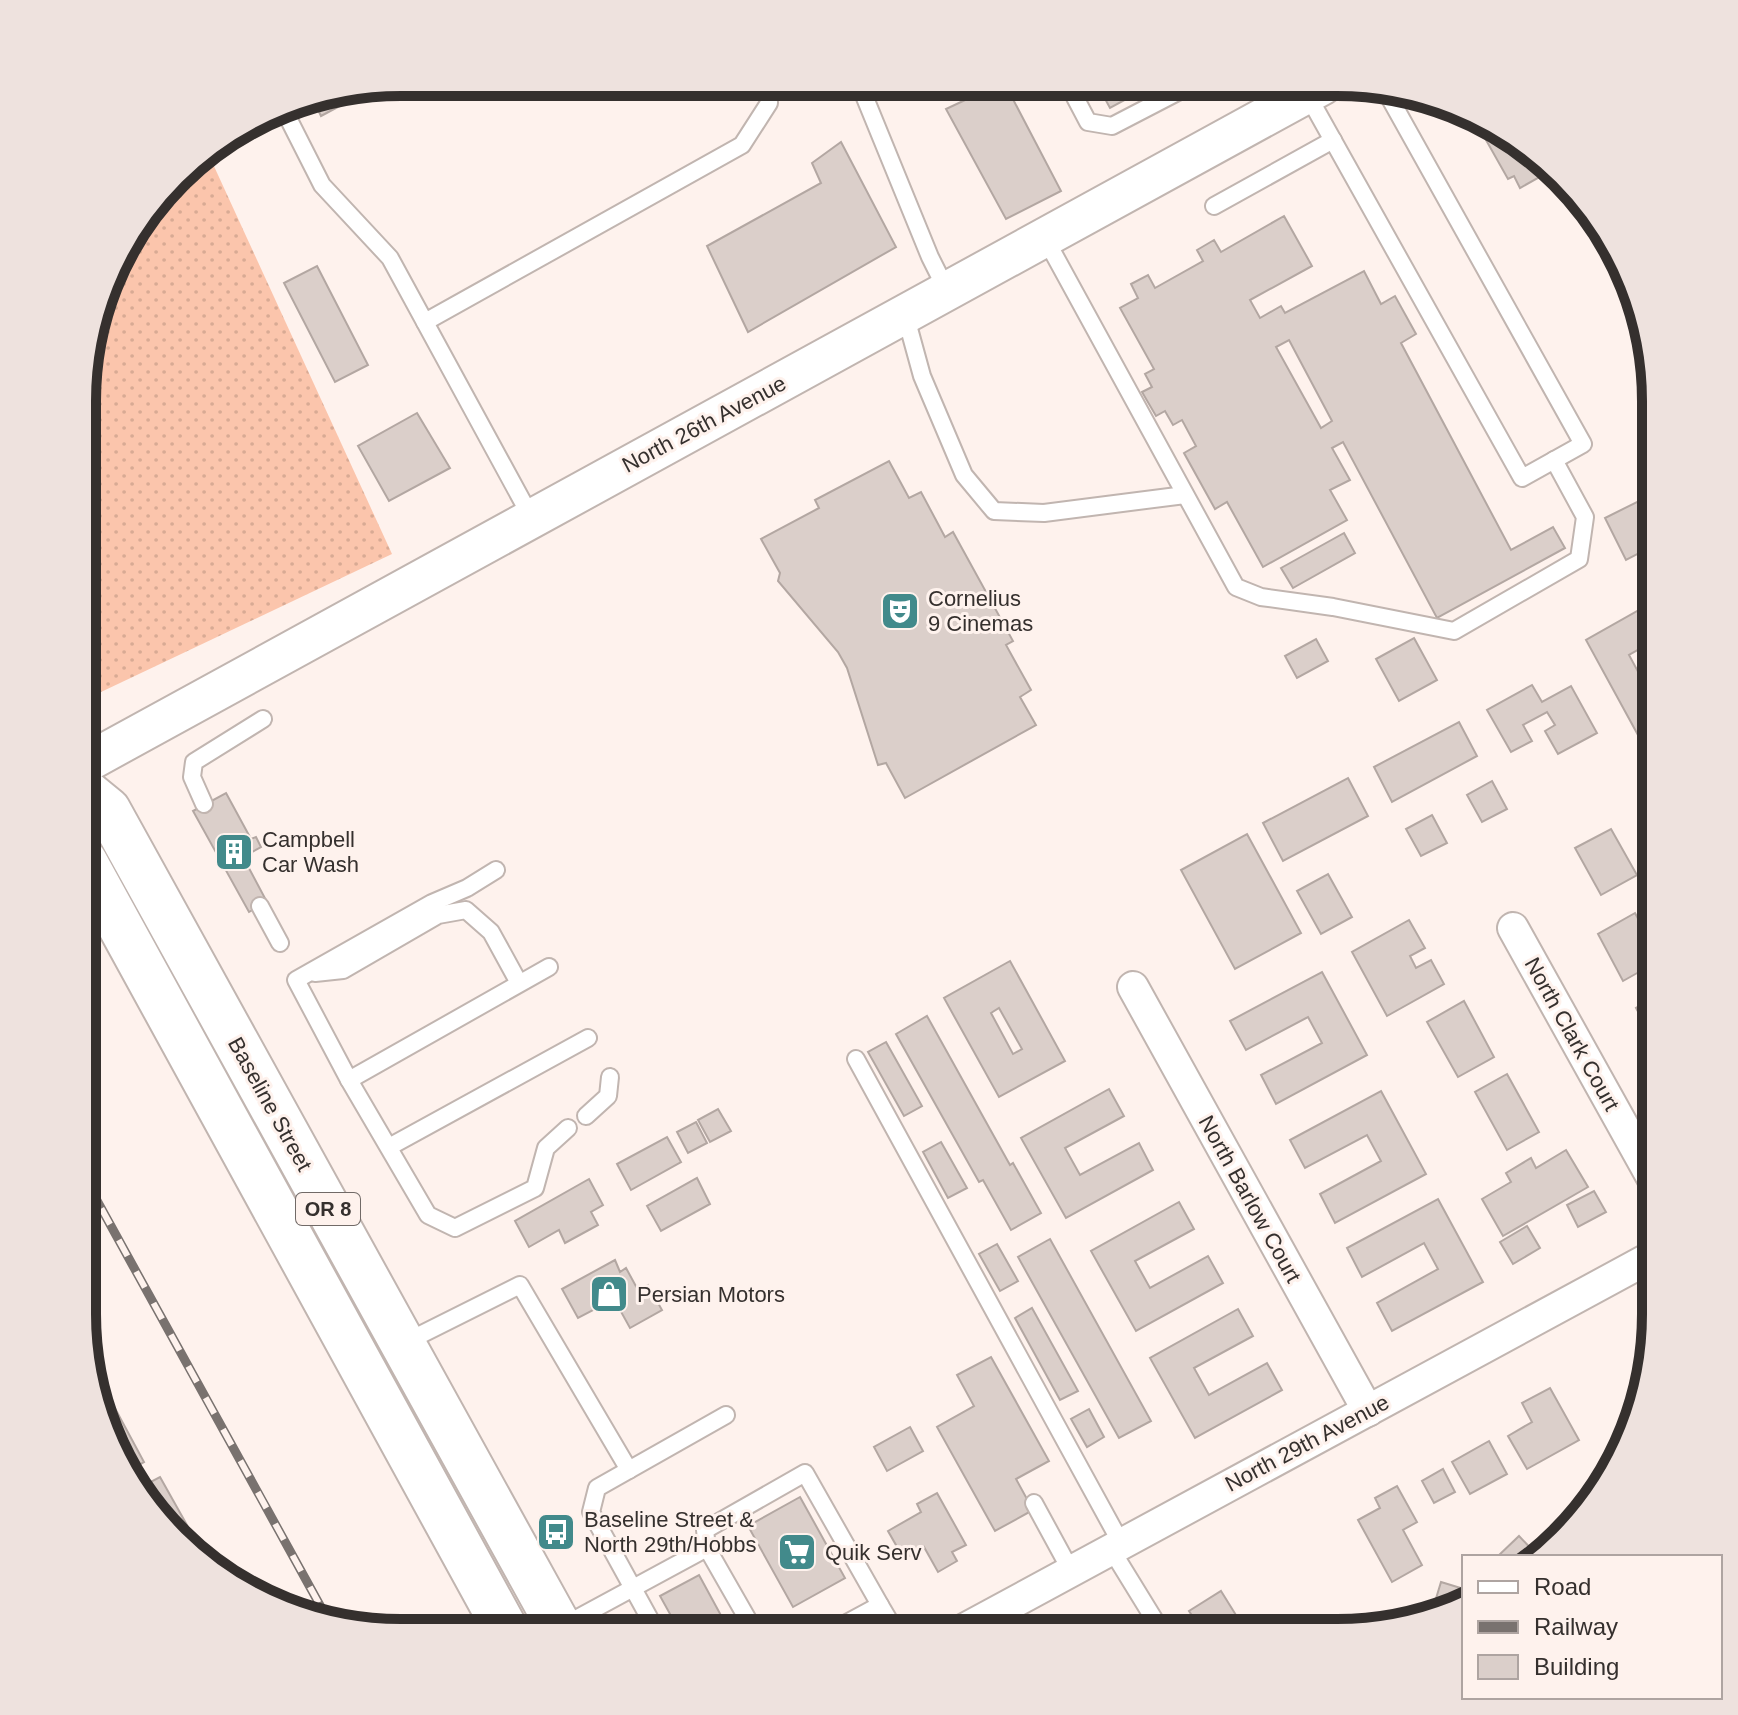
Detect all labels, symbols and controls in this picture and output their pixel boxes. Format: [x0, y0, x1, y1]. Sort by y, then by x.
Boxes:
street label: North 26th Avenue [618, 370, 790, 478]
place label: Cornelius 9 Cinemas [928, 586, 1033, 636]
theatre icon: Cornelius 9 Cinemas [879, 590, 921, 632]
place label: Campbell Car Wash [262, 827, 359, 877]
building icon: Campbell Car Wash [213, 831, 255, 873]
street label: North Clark Court [1520, 953, 1624, 1115]
street label: Baseline Street [223, 1033, 317, 1175]
street label: North Barlow Court [1194, 1111, 1306, 1287]
road number: OR 8 [296, 1193, 360, 1225]
shop icon: Persian Motors [588, 1273, 630, 1315]
place label: Persian Motors [637, 1282, 785, 1307]
street label: North 29th Avenue [1221, 1389, 1393, 1497]
place label: Baseline Street & North 29th/Hobbs [584, 1507, 756, 1557]
bus stop icon: Baseline Street & North 29th/Hobbs [535, 1511, 577, 1553]
supermarket icon: Quik Serv [776, 1531, 818, 1573]
place label: Quik Serv [825, 1540, 922, 1565]
legend [1462, 1555, 1722, 1699]
text: Road [1534, 1573, 1591, 1600]
text: Railway [1534, 1613, 1618, 1640]
text: Building [1534, 1653, 1619, 1680]

